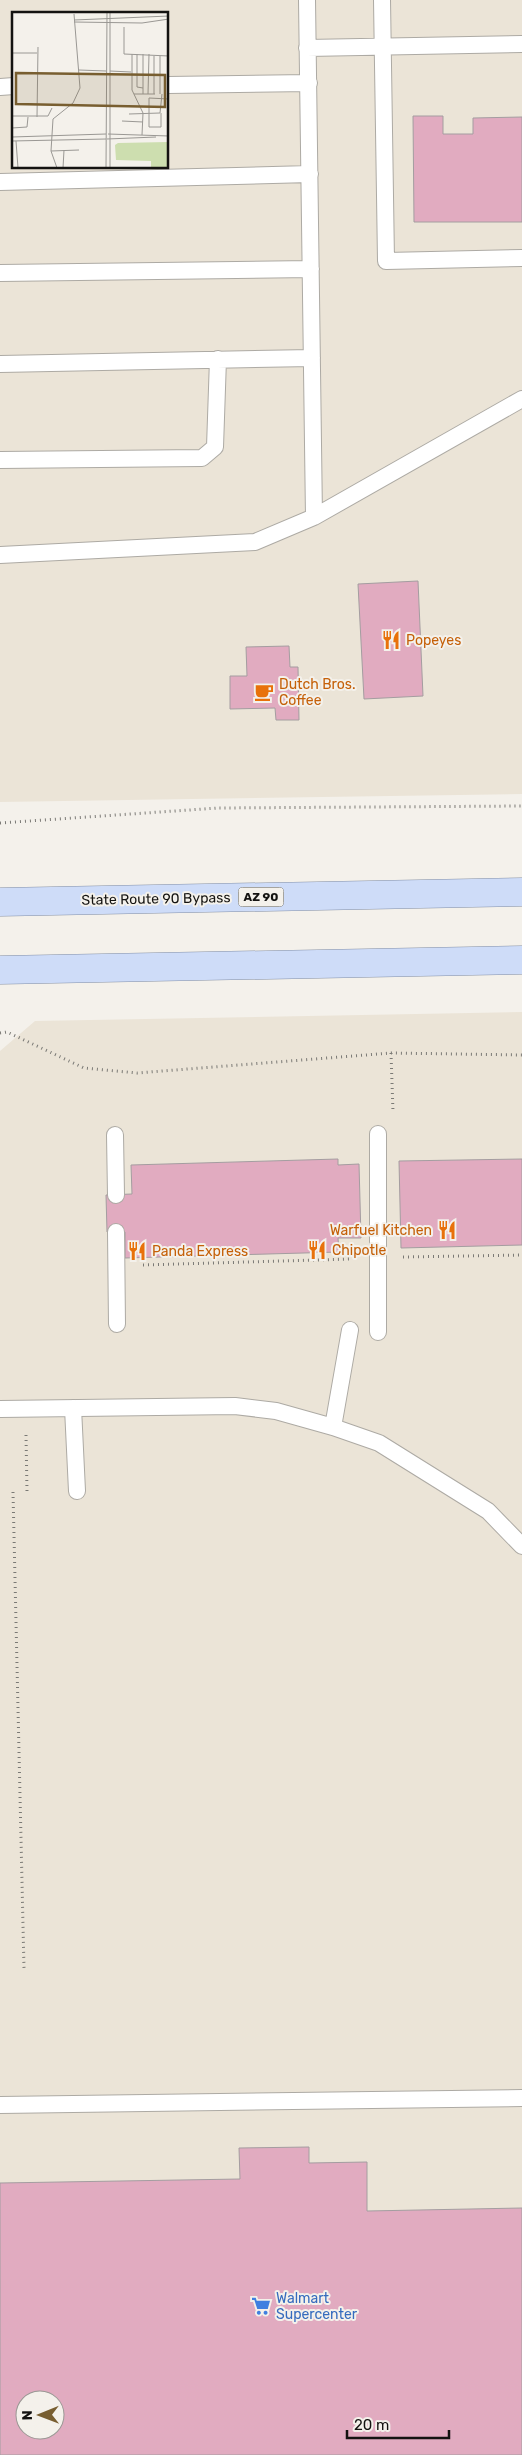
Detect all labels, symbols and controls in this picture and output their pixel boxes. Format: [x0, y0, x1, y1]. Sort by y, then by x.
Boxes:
inset map [12, 12, 169, 169]
restaurant icon: Popeyes [380, 629, 402, 651]
place label: Popeyes [406, 632, 461, 649]
place label: Dutch Bros. Coffee [279, 676, 355, 709]
cafe icon: Dutch Bros. Coffee [253, 681, 275, 703]
road number: AZ 90 [238, 888, 284, 906]
street label: State Route 90 Bypass [81, 889, 231, 909]
restaurant icon: Warfuel Kitchen [436, 1219, 458, 1241]
place label: Warfuel Kitchen [330, 1222, 432, 1239]
restaurant icon: Chipotle [306, 1239, 328, 1261]
restaurant icon: Panda Express [126, 1240, 148, 1262]
place label: Chipotle [332, 1242, 386, 1259]
place label: Panda Express [152, 1243, 248, 1260]
place label: Walmart Supercenter [276, 2290, 358, 2323]
supermarket icon: Walmart Supercenter [250, 2295, 272, 2317]
north arrow [15, 2390, 65, 2440]
scale bar [347, 2408, 450, 2440]
text: N [19, 2410, 36, 2420]
text: 20 m [354, 2416, 389, 2434]

